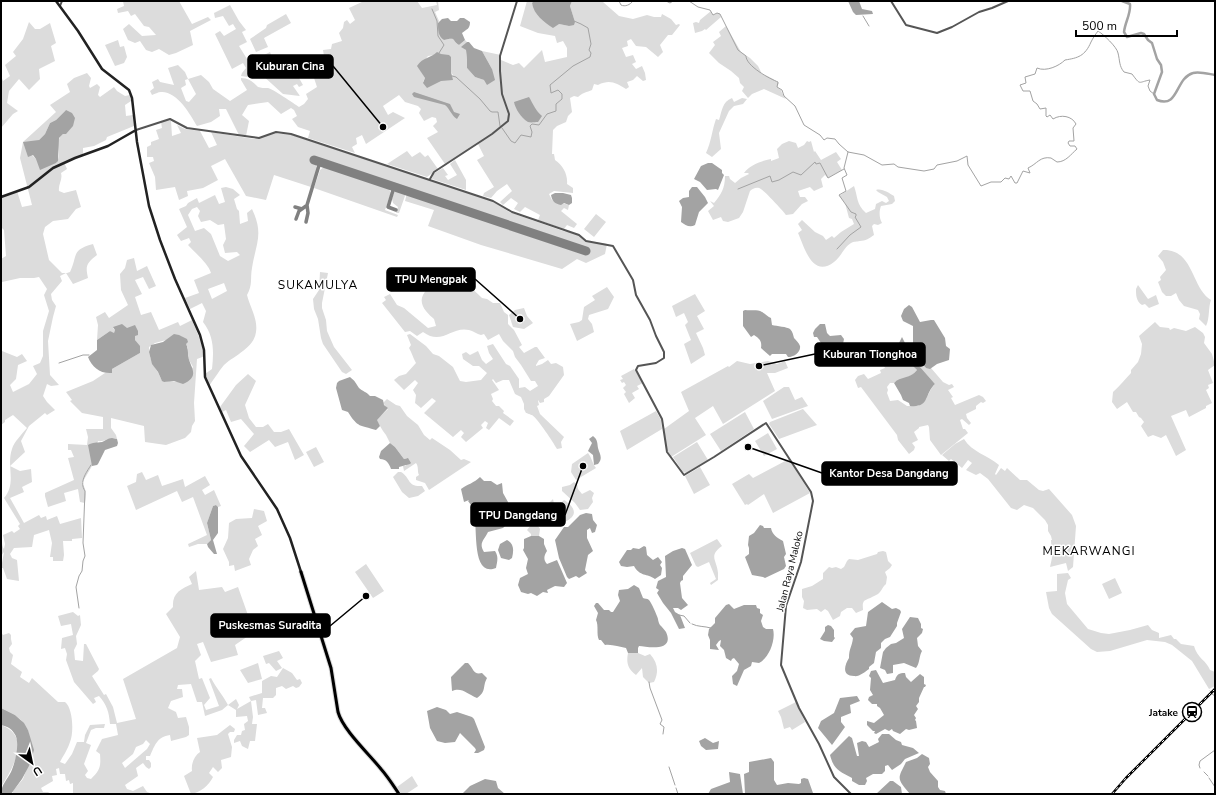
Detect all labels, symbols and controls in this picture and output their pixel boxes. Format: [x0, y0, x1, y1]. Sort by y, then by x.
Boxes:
scale bar [1076, 12, 1177, 38]
text: 500 m [1082, 18, 1117, 34]
callout: Kuburan Cina [248, 55, 333, 78]
text: Kuburan Cina [256, 59, 324, 74]
callout: TPU Mengpak [387, 268, 475, 291]
text: TPU Mengpak [395, 272, 468, 287]
district label: SUKAMULYA [278, 277, 358, 293]
callout: Kuburan Tionghoa [815, 343, 925, 366]
text: Kuburan Tionghoa [823, 347, 917, 362]
callout: Kantor Desa Dangdang [822, 462, 957, 485]
text: Kantor Desa Dangdang [829, 466, 949, 481]
callout: TPU Dangdang [471, 503, 565, 526]
text: TPU Dangdang [479, 508, 557, 523]
street label: Jalan Raya Maloko [773, 529, 807, 614]
district label: MEKARWANGI [1042, 543, 1136, 559]
callout: Puskesmas Suradita [211, 614, 330, 637]
text: Puskesmas Suradita [218, 618, 322, 633]
station icon: Jatake [1181, 701, 1203, 723]
place label: Jatake [1148, 706, 1179, 720]
north arrow [12, 743, 52, 783]
text: U [30, 762, 45, 779]

